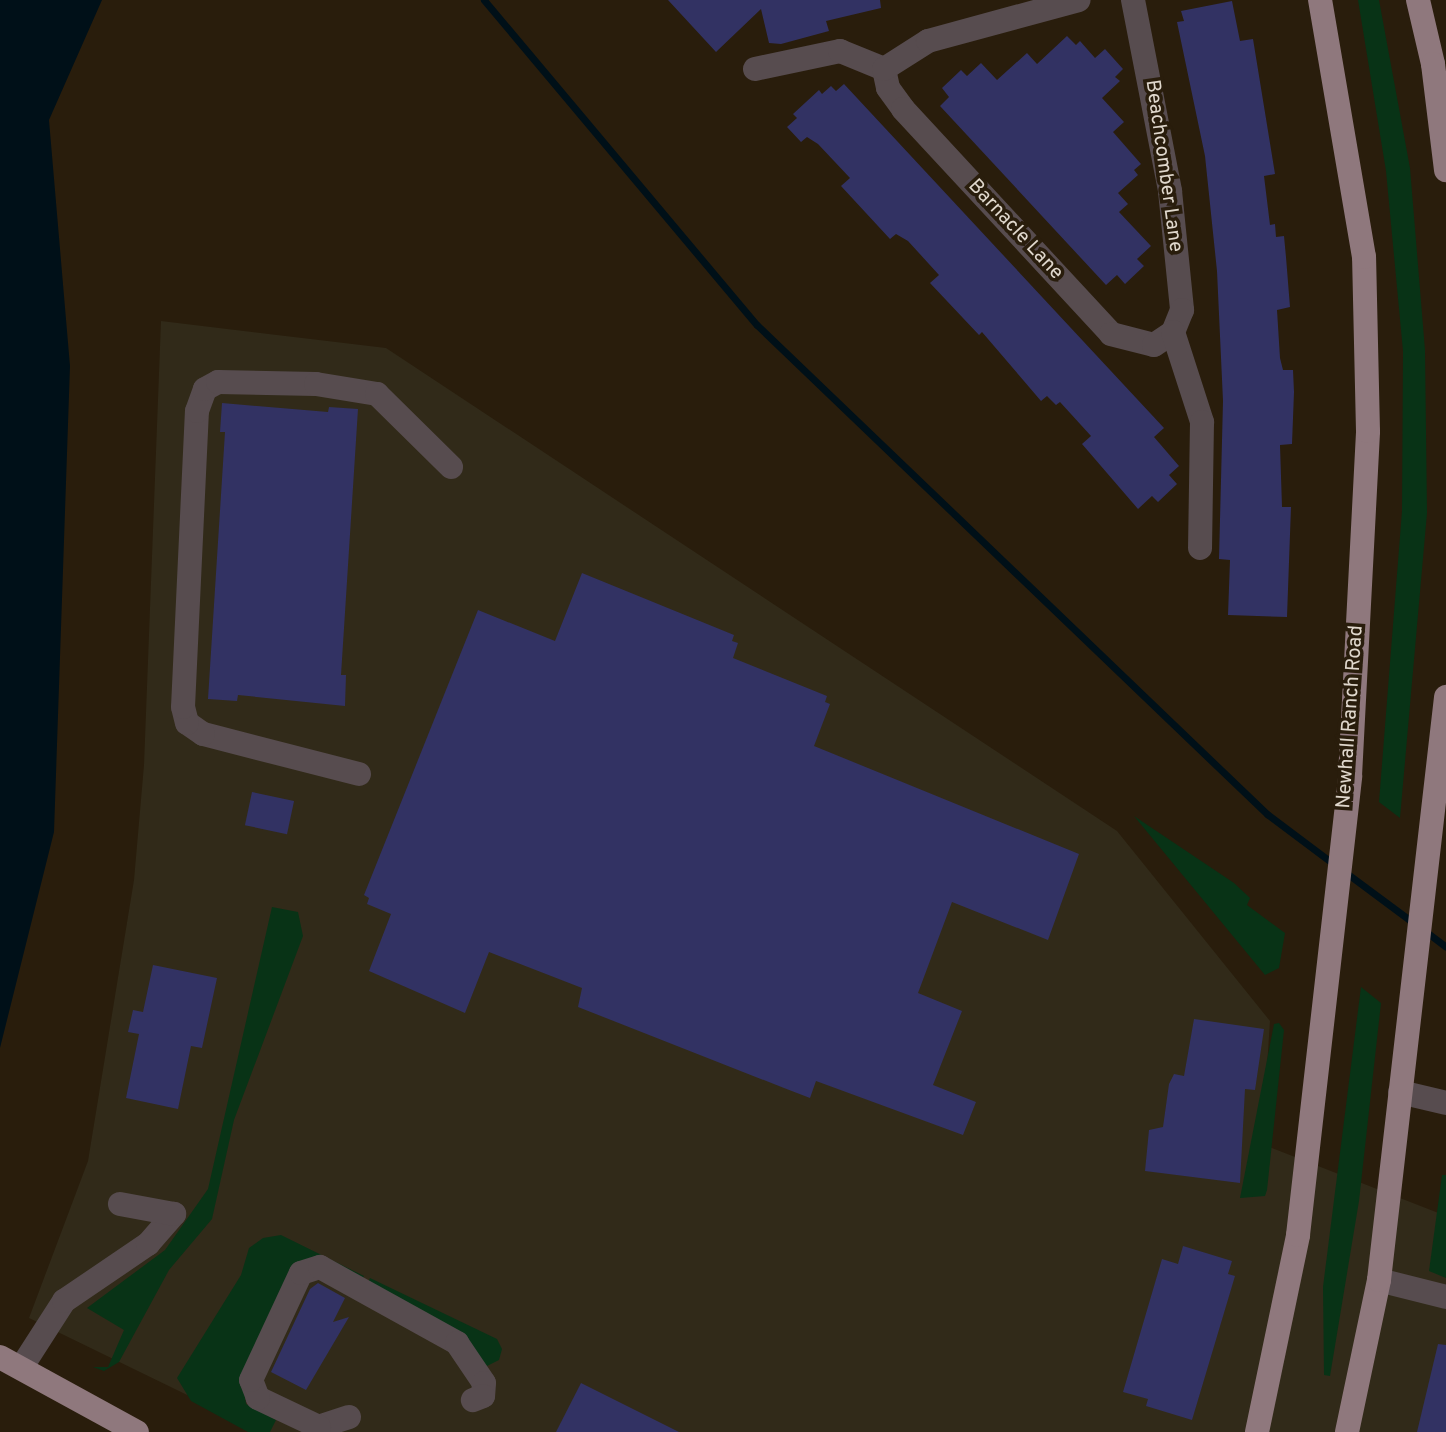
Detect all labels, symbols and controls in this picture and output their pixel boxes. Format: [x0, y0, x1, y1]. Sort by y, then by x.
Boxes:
street label: Beachcomber Lane [1139, 78, 1187, 254]
street label: Barnacle Lane [962, 175, 1068, 285]
street label: Newhall Ranch Road [1333, 624, 1369, 810]

